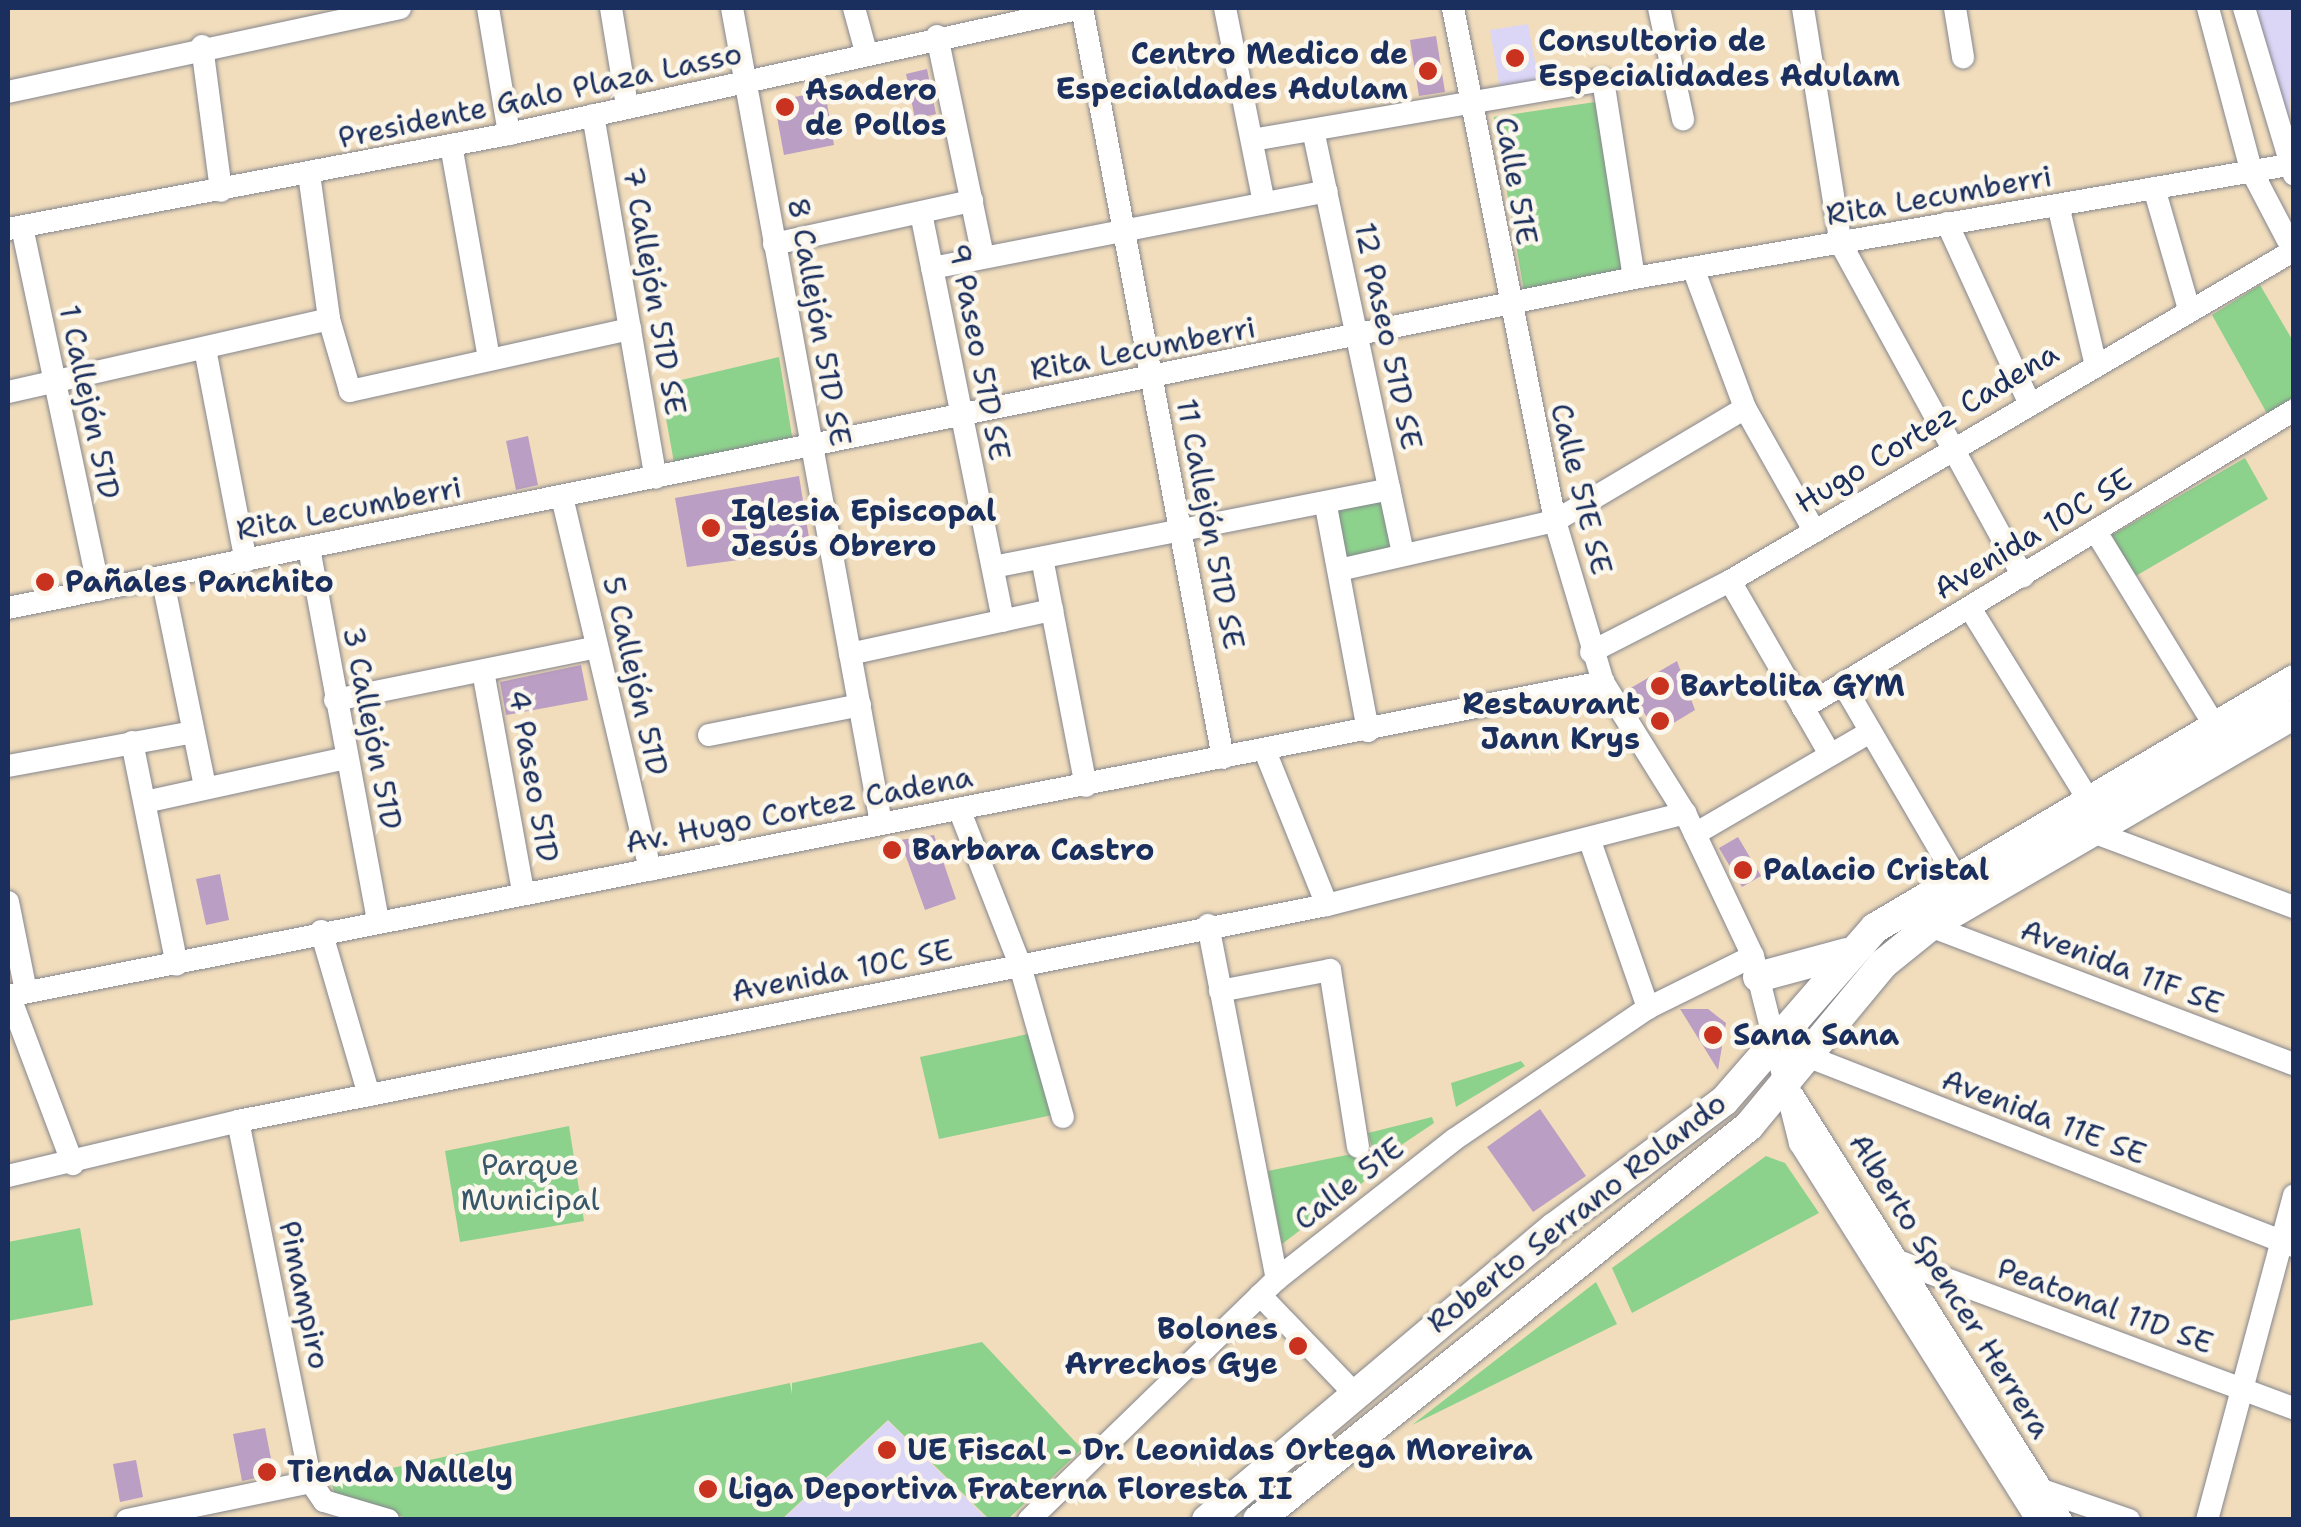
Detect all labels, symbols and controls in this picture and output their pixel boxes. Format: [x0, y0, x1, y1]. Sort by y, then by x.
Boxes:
place label: Consultorio de Especialidades Adulam [1538, 23, 1900, 94]
street label: Presidente Galo Plaza Lasso [335, 36, 745, 156]
place label: Centro Medico de Especialdades Adulam [1055, 36, 1408, 106]
marker: Consultorio de Especialidades Adulam [1502, 45, 1528, 71]
marker: Centro Medico de Especialdades Adulam [1417, 60, 1439, 82]
place label: Asadero de Pollos [805, 72, 947, 142]
marker: Asadero de Pollos [774, 96, 796, 118]
street label: Calle 51E [1487, 114, 1545, 248]
street label: Rita Lecumberri [1823, 158, 2055, 234]
street label: 7 Callejón 51D SE [614, 164, 694, 418]
street label: 8 Callejón 51D SE [779, 195, 859, 449]
street label: 12 Paseo 51D SE [1346, 219, 1430, 453]
street label: 9 Paseo 51D SE [940, 240, 1018, 464]
street label: 1 Callejón 51D [51, 302, 127, 502]
street label: Rita Lecumberri [1027, 310, 1259, 388]
street label: Hugo Cortez Cadena [1789, 335, 2065, 521]
street label: 11 Callejón 51D SE [1168, 396, 1252, 652]
street label: Calle 51E SE [1542, 400, 1620, 578]
street label: Avenida 10C SE [1928, 461, 2138, 607]
street label: Rita Lecumberri [233, 470, 465, 548]
place label: Iglesia Episcopal Jesús Obrero [731, 493, 997, 564]
marker: Iglesia Episcopal Jesús Obrero [700, 517, 722, 539]
place label: Pañales Panchito [65, 564, 334, 600]
marker: Pañales Panchito [34, 571, 56, 593]
street label: 5 Callejón 51D [595, 573, 675, 779]
street label: 3 Callejón 51D [335, 623, 409, 833]
place label: Bartolita GYM [1680, 668, 1905, 704]
marker: Bartolita GYM [1649, 675, 1671, 697]
place label: Restaurant Jann Krys [1462, 686, 1640, 756]
street label: 4 Paseo 51D [500, 687, 566, 865]
marker: Restaurant Jann Krys [1649, 710, 1671, 732]
street label: Av. Hugo Cortez Cadena [622, 759, 976, 861]
place label: Barbara Castro [912, 832, 1154, 868]
marker: Barbara Castro [881, 839, 903, 861]
place label: Palacio Cristal [1763, 852, 1989, 888]
marker: Palacio Cristal [1732, 859, 1754, 881]
street label: Avenida 11F SE [2015, 912, 2229, 1022]
street label: Avenida 10C SE [728, 932, 956, 1010]
place label: Sana Sana [1733, 1017, 1899, 1053]
marker: Sana Sana [1702, 1024, 1724, 1046]
street label: Avenida 11E SE [1937, 1062, 2151, 1172]
street label: Roberto Serrano Rolando [1420, 1085, 1734, 1341]
street label: Alberto Spencer Herrera [1841, 1127, 2059, 1445]
street label: Calle 51E [1287, 1130, 1411, 1238]
park label: Parque Municipal [460, 1147, 600, 1218]
street label: Pimampiro [271, 1217, 337, 1373]
street label: Peatonal 11D SE [1992, 1250, 2218, 1362]
place label: Bolones Arrechos Gye [1065, 1311, 1278, 1382]
marker: Bolones Arrechos Gye [1287, 1335, 1309, 1357]
place label: UE Fiscal - Dr. Leonidas Ortega Moreira [907, 1432, 1533, 1468]
marker: UE Fiscal - Dr. Leonidas Ortega Moreira [876, 1439, 898, 1461]
place label: Tienda Nallely [287, 1454, 513, 1490]
marker: Tienda Nallely [256, 1461, 278, 1483]
place label: Liga Deportiva Fraterna Floresta II [728, 1471, 1292, 1507]
marker: Liga Deportiva Fraterna Floresta II [697, 1478, 719, 1500]

